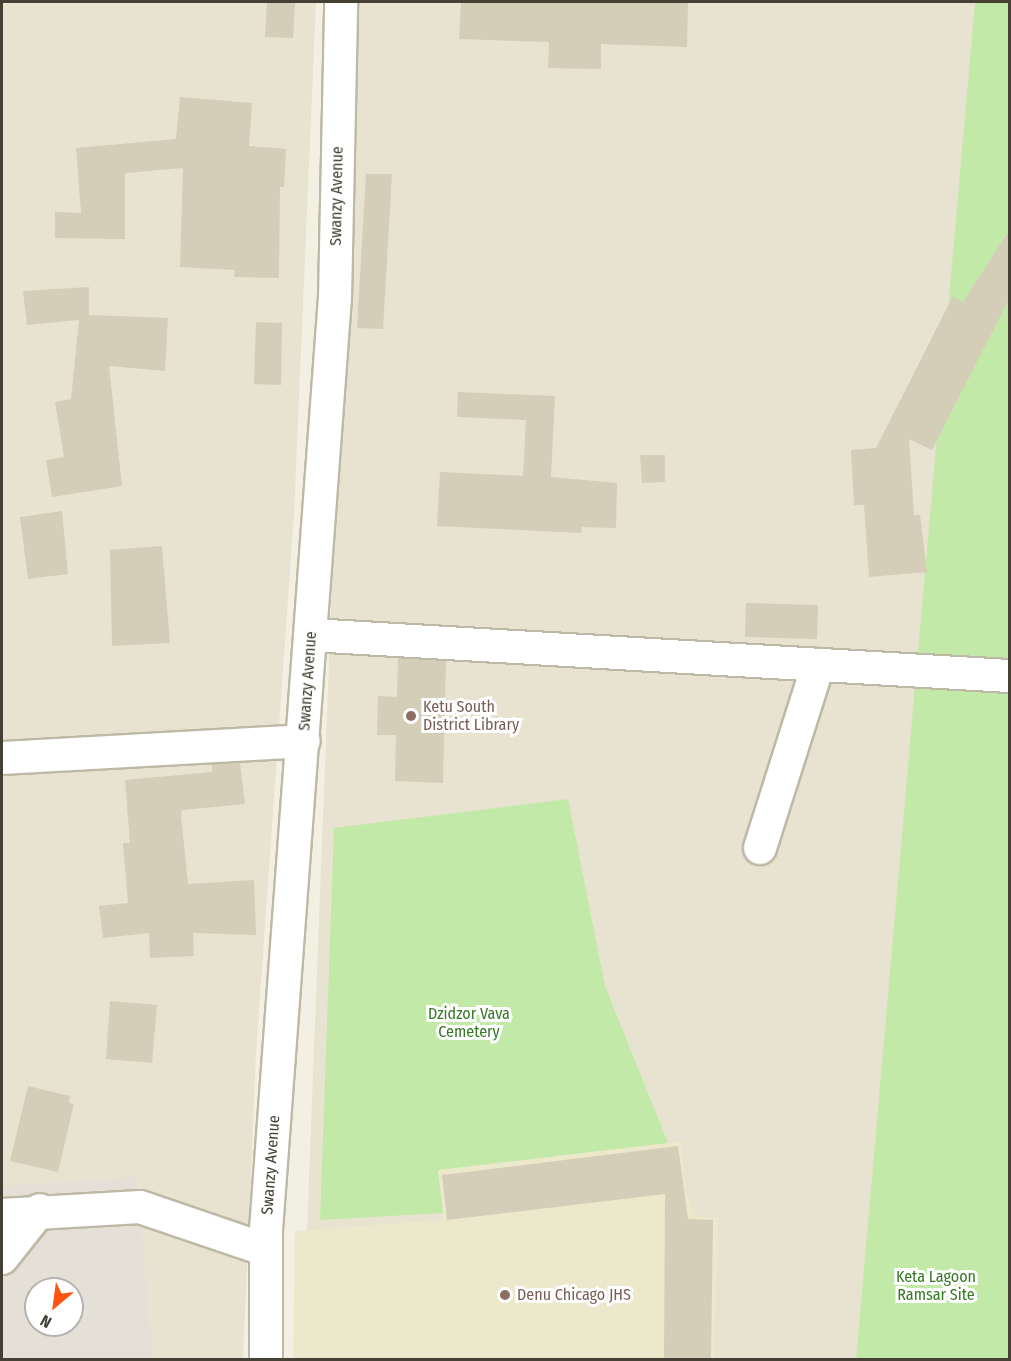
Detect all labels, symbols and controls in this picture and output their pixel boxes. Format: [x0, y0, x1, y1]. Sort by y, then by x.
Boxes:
street label: Swanzy Avenue [327, 146, 347, 246]
street label: Swanzy Avenue [295, 631, 321, 731]
place label: Ketu South District Library [423, 697, 519, 735]
marker: Ketu South District Library [404, 709, 418, 723]
park label: Dzidzor Vava Cemetery [428, 1004, 510, 1042]
street label: Swanzy Avenue [258, 1115, 284, 1215]
park label: Keta Lagoon Ramsar Site [896, 1267, 976, 1305]
north arrow [24, 1277, 84, 1337]
place label: Denu Chicago JHS [517, 1285, 631, 1305]
marker: Denu Chicago JHS [498, 1288, 512, 1302]
text: N [37, 1311, 55, 1332]

